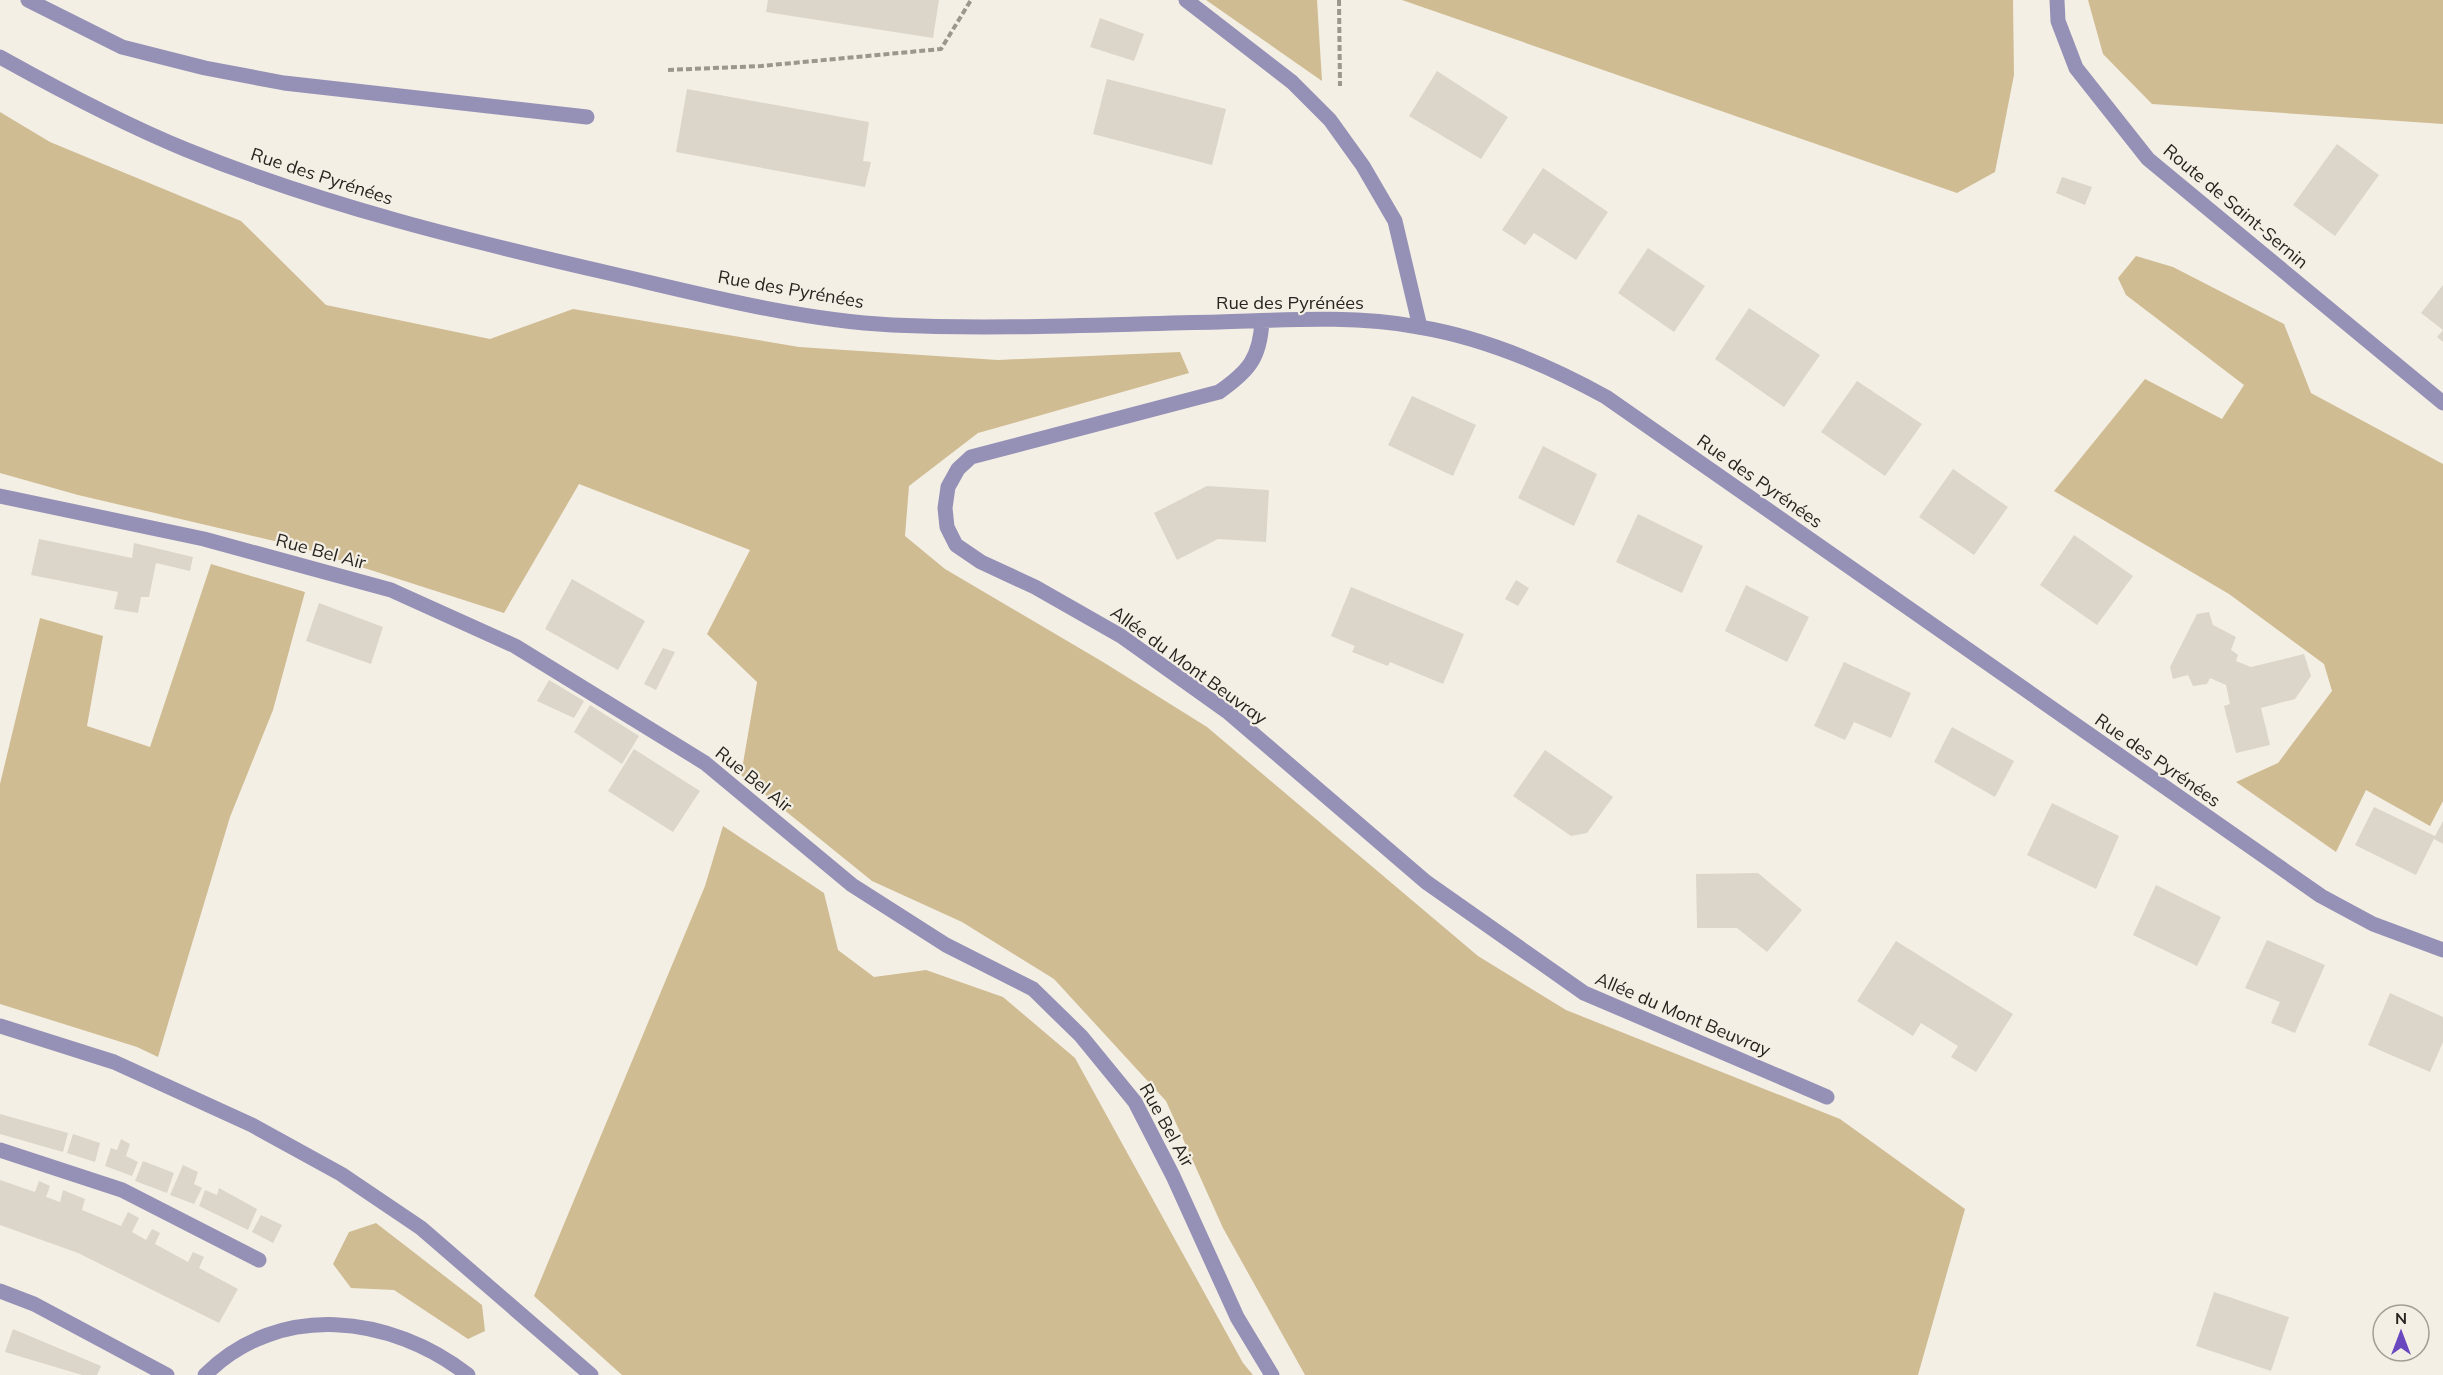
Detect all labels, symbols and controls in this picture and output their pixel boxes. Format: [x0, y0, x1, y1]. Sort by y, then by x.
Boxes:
street label: Route de Saint-Sernin [2159, 139, 2313, 273]
street label: Rue des Pyrénées [248, 142, 396, 210]
street label: Rue des Pyrénées [716, 265, 866, 313]
street label: Rue des Pyrénées [1216, 291, 1364, 314]
street label: Rue des Pyrénées [1693, 429, 1827, 533]
street label: Rue Bel Air [273, 528, 369, 574]
street label: Allée du Mont Beuvray [1106, 600, 1272, 730]
street label: Rue des Pyrénées [2091, 708, 2225, 812]
street label: Rue Bel Air [711, 741, 797, 817]
street label: Allée du Mont Beuvray [1592, 967, 1774, 1061]
street label: Rue Bel Air [1135, 1079, 1200, 1171]
north arrow [2371, 1303, 2431, 1363]
text: N [2395, 1308, 2407, 1328]

